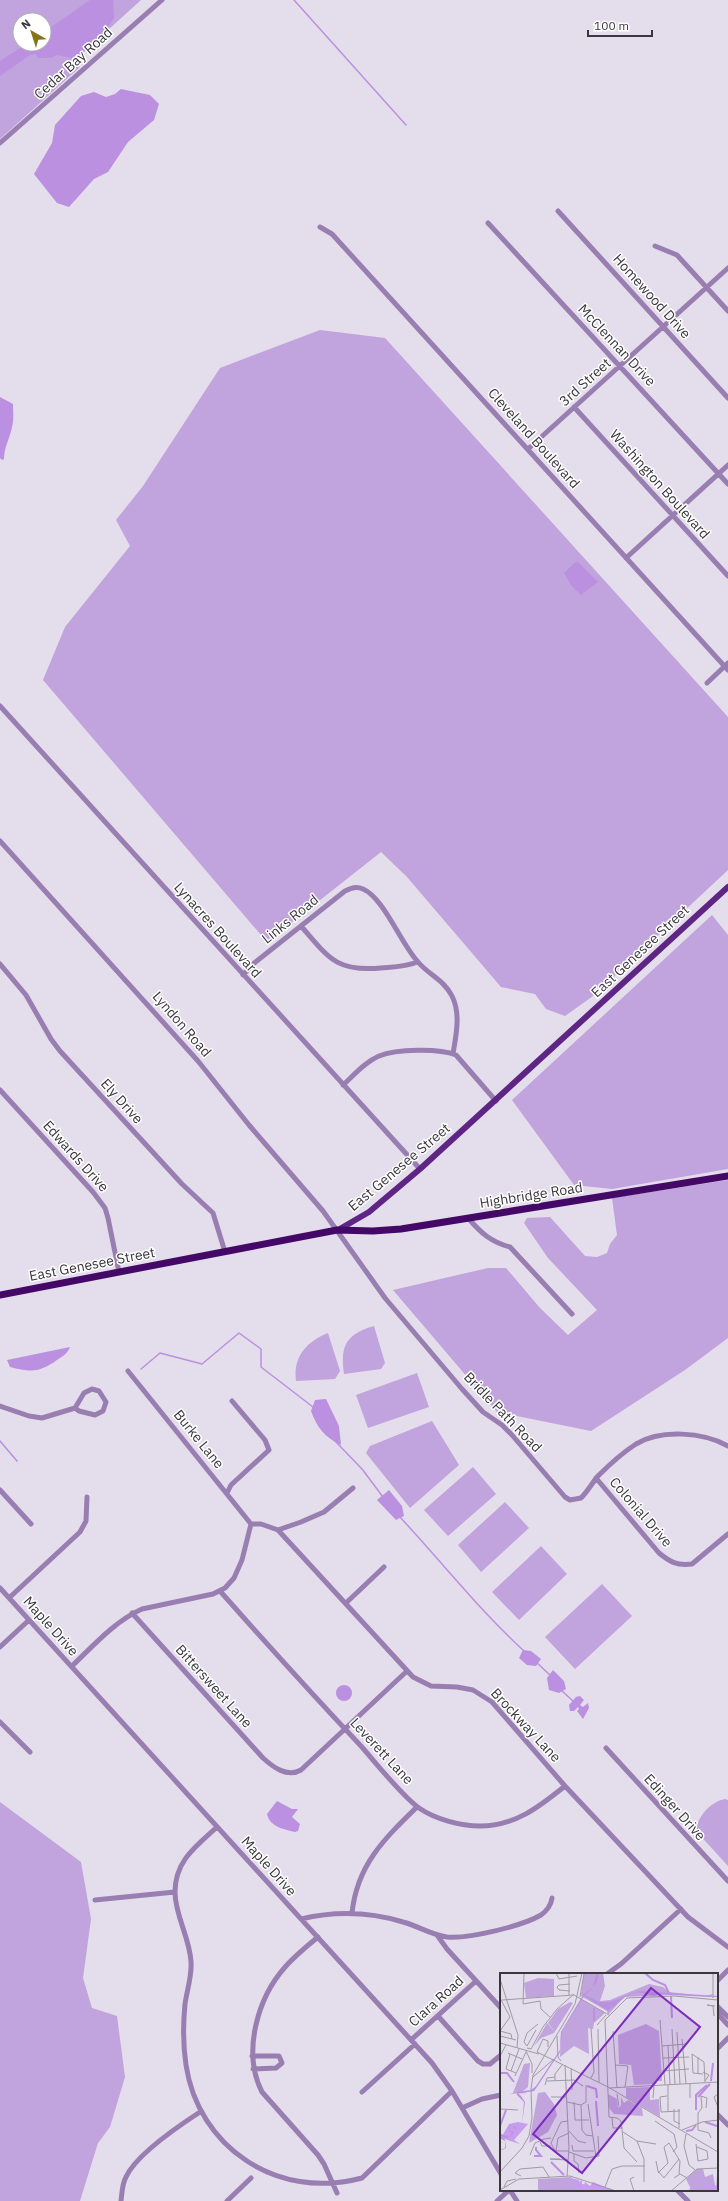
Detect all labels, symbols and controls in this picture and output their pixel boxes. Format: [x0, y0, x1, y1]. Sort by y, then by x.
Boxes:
north arrow [12, 12, 52, 52]
scale bar [588, 12, 652, 38]
text: N [18, 16, 33, 32]
text: 100 m [594, 18, 629, 33]
street label: Cedar Bay Road [30, 23, 116, 103]
street label: Homewood Drive [609, 250, 695, 342]
street label: McClennan Drive [574, 300, 660, 390]
street label: 3rd Street [555, 354, 615, 410]
street label: Cleveland Boulevard [484, 384, 584, 492]
street label: Washington Boulevard [606, 426, 714, 542]
street label: Lynacres Boulevard [170, 878, 266, 982]
street label: Links Road [258, 891, 322, 947]
street label: East Genesee Street [587, 901, 693, 1001]
street label: Lyndon Road [149, 988, 215, 1060]
street label: Ely Drive [97, 1075, 147, 1128]
street label: Edwards Drive [39, 1117, 113, 1196]
street label: East Genesee Street [344, 1119, 454, 1215]
street label: Highbridge Road [478, 1178, 584, 1212]
street label: East Genesee Street [28, 1243, 156, 1285]
street label: Bridle Path Road [460, 1368, 546, 1456]
street label: Burke Lane [170, 1406, 228, 1472]
street label: Colonial Drive [606, 1473, 676, 1551]
street label: Maple Drive [19, 1592, 83, 1660]
street label: Bittersweet Lane [172, 1641, 256, 1732]
street label: Brockway Lane [487, 1684, 565, 1766]
street label: Leverett Lane [347, 1714, 418, 1788]
street label: Edinger Drive [640, 1770, 710, 1844]
street label: Maple Drive [237, 1832, 301, 1900]
street label: Clara Road [405, 1972, 467, 2030]
inset map [500, 1973, 718, 2191]

